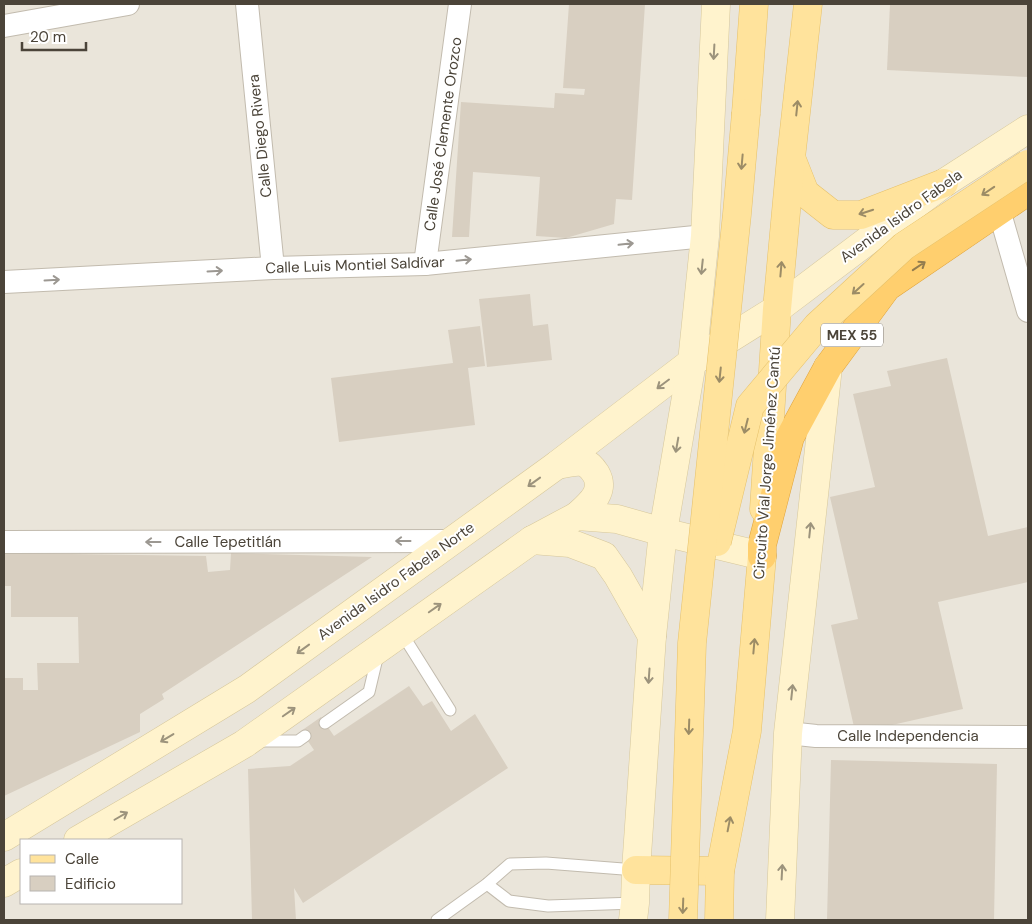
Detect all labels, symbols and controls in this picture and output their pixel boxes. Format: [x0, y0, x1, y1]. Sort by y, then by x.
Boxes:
scale bar [22, 20, 86, 52]
text: 20 m [30, 27, 66, 47]
street label: Calle José Clemente Orozco [419, 35, 467, 232]
one-way arrow [709, 44, 718, 60]
street label: Calle Diego Rivera [244, 73, 276, 199]
one-way arrow [792, 100, 802, 116]
one-way arrow [737, 153, 747, 169]
street label: Avenida Isidro Fabela [836, 165, 966, 267]
one-way arrow [981, 186, 995, 196]
one-way arrow [859, 208, 875, 218]
one-way arrow [618, 239, 634, 249]
street label: Calle Luis Montiel Saldívar [265, 252, 445, 278]
one-way arrow [456, 255, 472, 265]
one-way arrow [697, 259, 707, 275]
one-way arrow [912, 261, 926, 271]
one-way arrow [776, 262, 786, 278]
one-way arrow [206, 266, 222, 275]
one-way arrow [44, 275, 60, 284]
one-way arrow [852, 283, 865, 294]
road number: MEX 55 [821, 324, 883, 346]
street label: Circuito Vial Jorge Jiménez Cantú [749, 346, 785, 580]
one-way arrow [715, 367, 725, 383]
one-way arrow [657, 378, 670, 389]
one-way arrow [741, 417, 750, 433]
one-way arrow [672, 437, 682, 453]
one-way arrow [527, 477, 541, 487]
street label: Avenida Isidro Fabela Norte [314, 517, 478, 645]
one-way arrow [805, 523, 815, 539]
street label: Calle Tepetitlán [175, 532, 281, 552]
one-way arrow [395, 536, 411, 546]
one-way arrow [145, 537, 161, 547]
one-way arrow [428, 603, 442, 613]
one-way arrow [749, 638, 759, 654]
one-way arrow [296, 644, 310, 654]
one-way arrow [645, 668, 654, 684]
one-way arrow [787, 684, 797, 700]
one-way arrow [282, 707, 296, 717]
one-way arrow [685, 718, 694, 734]
street label: Calle Independencia [837, 726, 979, 746]
one-way arrow [160, 733, 174, 743]
one-way arrow [113, 810, 127, 820]
one-way arrow [725, 816, 734, 832]
legend [20, 839, 182, 904]
text: Calle [65, 849, 99, 869]
one-way arrow [777, 864, 786, 880]
text: Edificio [65, 874, 116, 894]
one-way arrow [678, 898, 688, 914]

